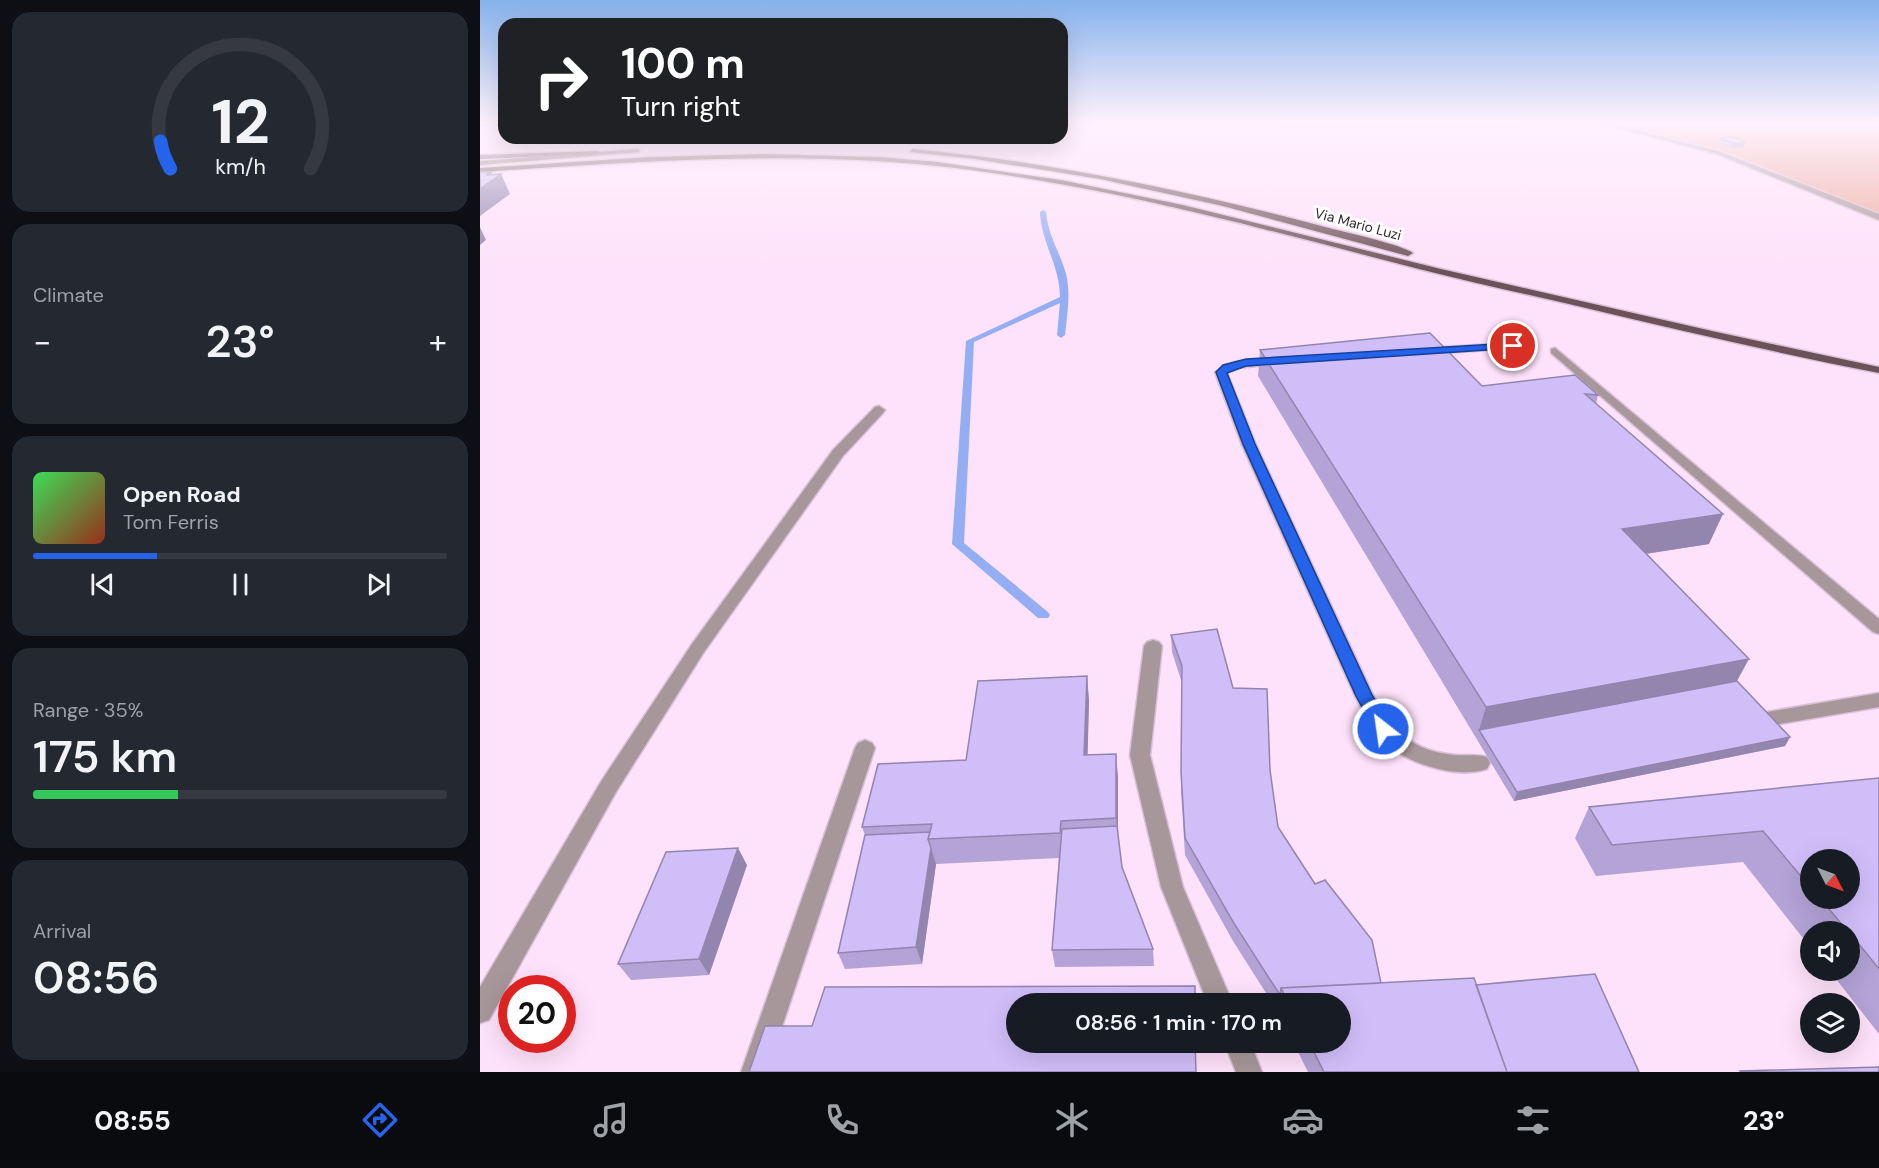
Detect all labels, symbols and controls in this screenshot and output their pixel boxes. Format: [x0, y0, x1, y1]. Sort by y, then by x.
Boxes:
text: 100 m [621, 36, 745, 91]
icon: right [522, 42, 600, 120]
text: 12 [211, 81, 269, 162]
text: Turn right [621, 89, 741, 124]
text: km/h [215, 153, 265, 181]
street label: Via Mario Luzi [1313, 204, 1403, 244]
text: Climate [33, 282, 104, 308]
text: 23° [206, 312, 275, 371]
text: − [33, 320, 51, 363]
text: + [429, 320, 447, 363]
pin [1487, 320, 1538, 371]
icon: arrive [1496, 329, 1529, 362]
text: Open Road [123, 480, 241, 509]
text: Tom Ferris [123, 509, 219, 535]
icon: previous [86, 568, 119, 601]
icon: pause [224, 568, 257, 601]
icon: next [362, 568, 395, 601]
text: Range · 35% [33, 697, 143, 723]
position arrow [1351, 697, 1415, 761]
text: 175 km [33, 727, 177, 786]
north arrow [1800, 849, 1860, 909]
map controls [1800, 849, 1860, 1053]
text: Arrival [33, 918, 91, 944]
button: sound [1800, 921, 1860, 981]
text: 08:56 [33, 948, 160, 1007]
speed limit sign: 20 [498, 975, 576, 1053]
button: layers [1800, 993, 1860, 1053]
text: 08:56 · 1 min · 170 m [1075, 1008, 1282, 1037]
icon: directions [359, 1099, 401, 1141]
icon: music [590, 1099, 632, 1141]
icon: phone [821, 1099, 863, 1141]
icon: climate [1051, 1099, 1093, 1141]
icon: car [1282, 1099, 1324, 1141]
icon: filters [1512, 1099, 1554, 1141]
text: 08:55 [94, 1103, 171, 1138]
text: 23° [1743, 1103, 1785, 1138]

